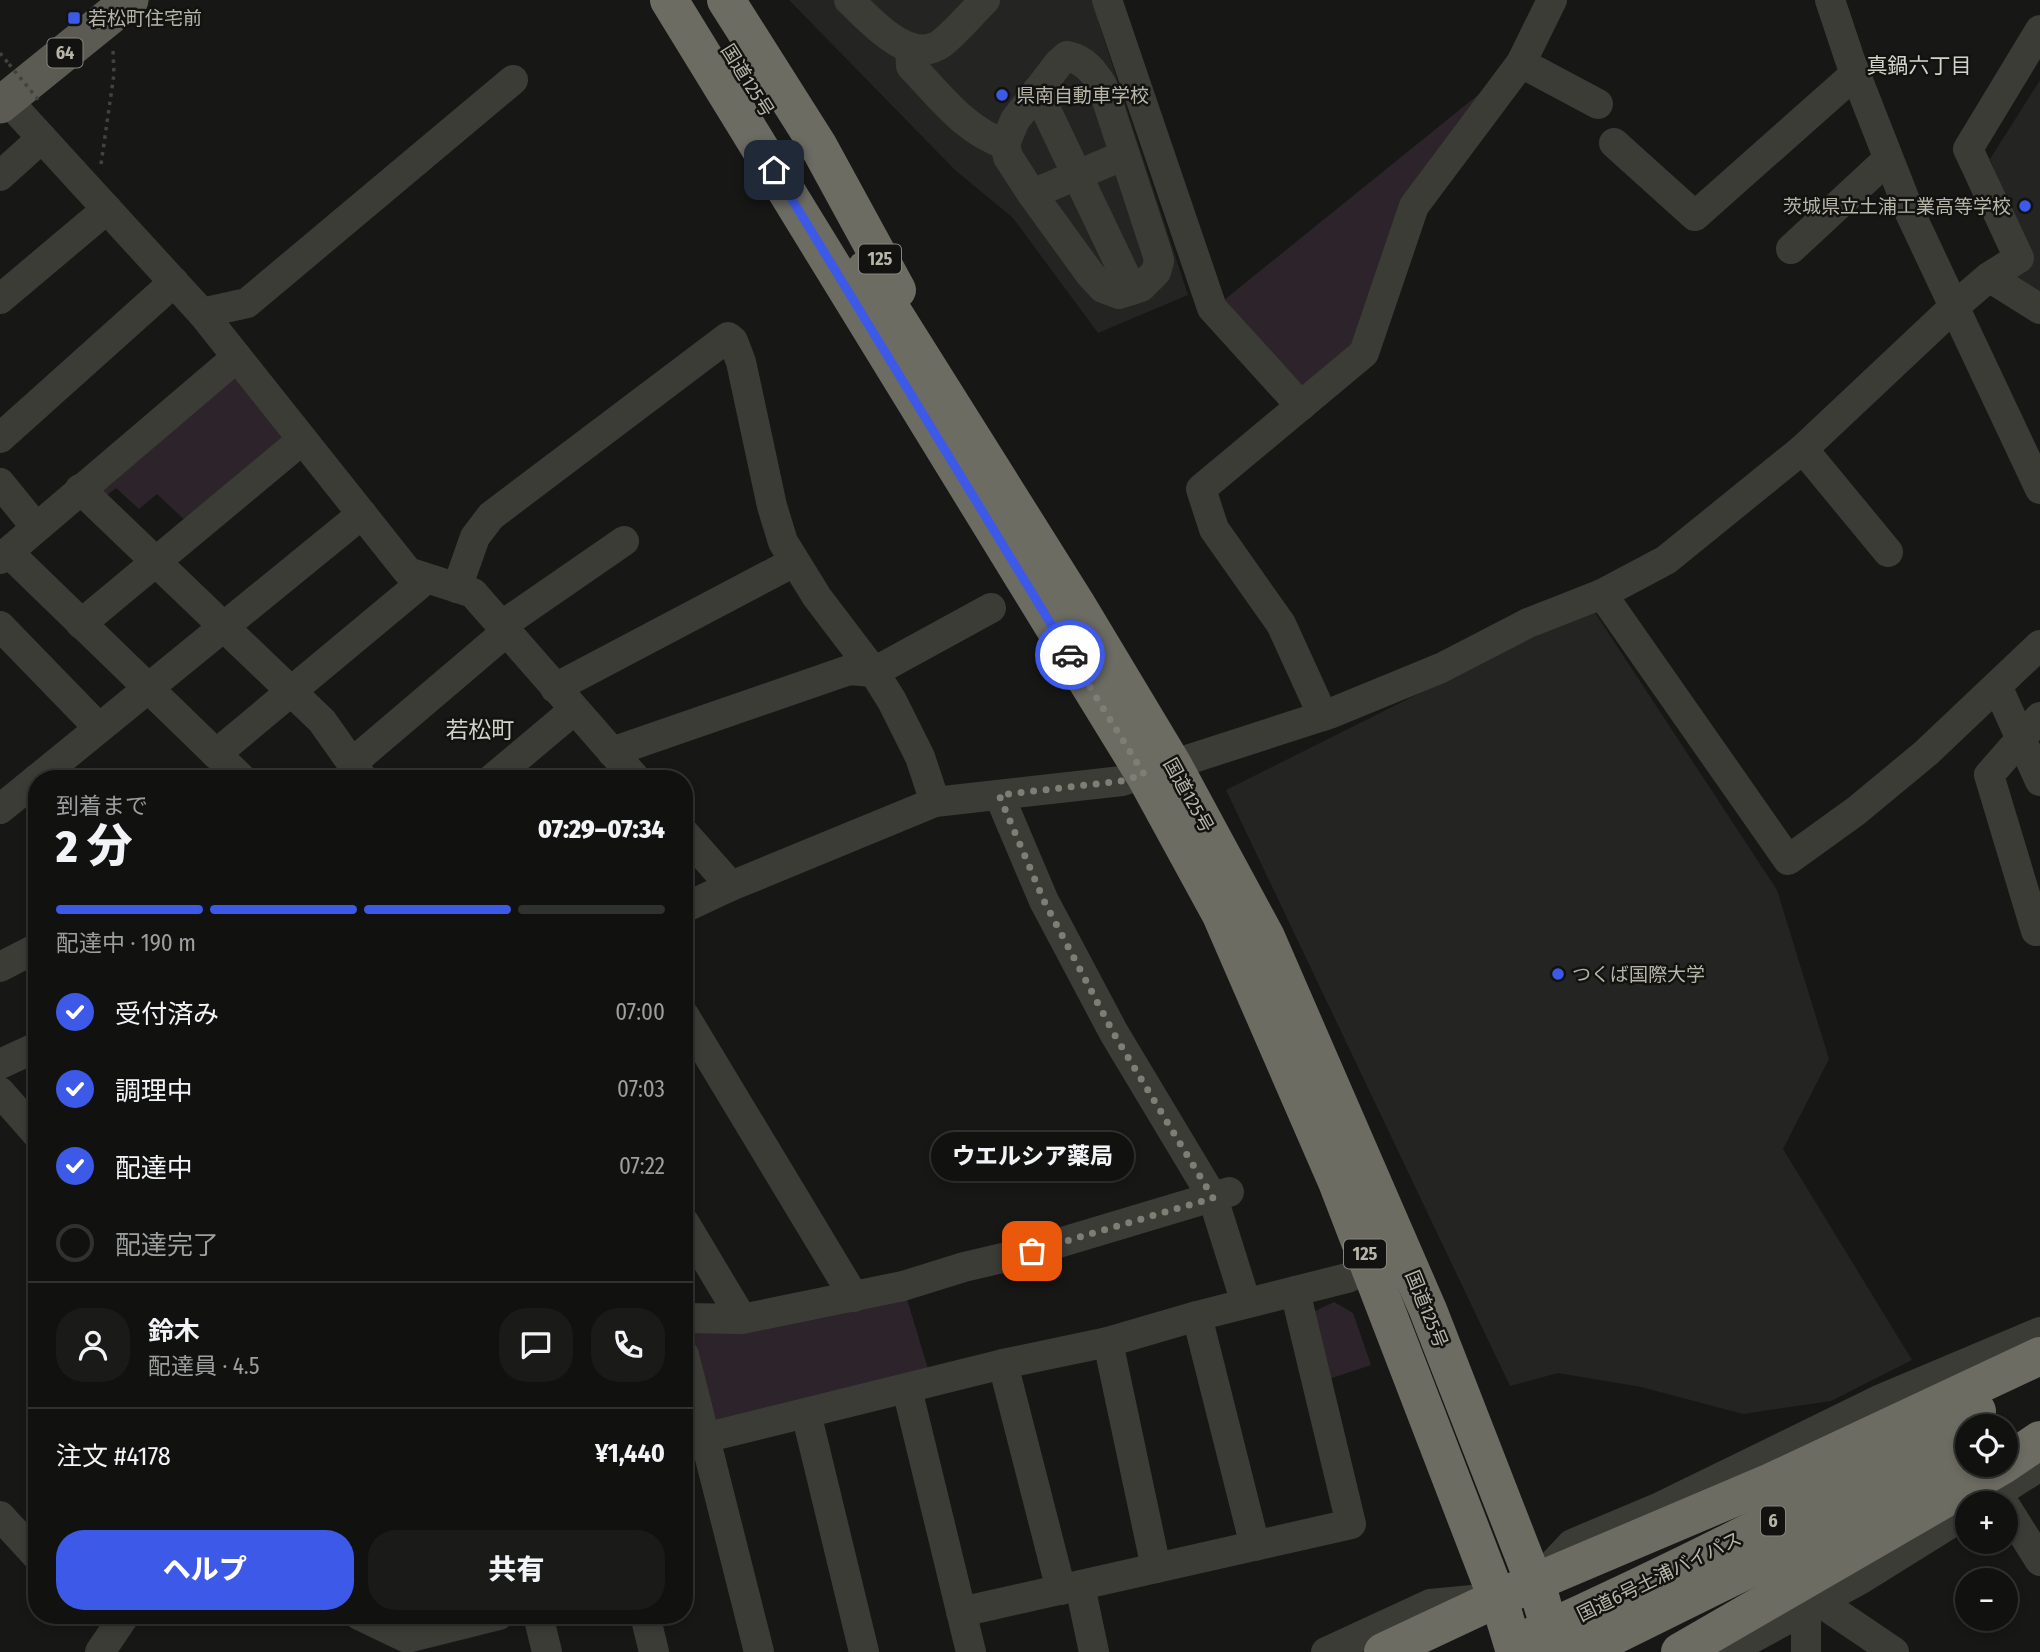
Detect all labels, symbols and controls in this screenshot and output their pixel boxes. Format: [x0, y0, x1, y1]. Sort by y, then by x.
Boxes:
place label: 若松町住宅前 [88, 7, 202, 30]
marker: 若松町住宅前 [66, 10, 82, 26]
road number: 64 [48, 38, 82, 68]
street label: 国道125号 [716, 40, 779, 121]
district label: 真鍋六丁目 [1867, 53, 1972, 79]
place label: 県南自動車学校 [1016, 84, 1149, 107]
marker: 県南自動車学校 [994, 87, 1010, 103]
pin [744, 140, 804, 200]
icon: home [755, 151, 793, 189]
place label: 茨城県立土浦工業高等学校 [1783, 195, 2011, 218]
marker: 茨城県立土浦工業高等学校 [2017, 198, 2033, 214]
road number: 125 [859, 244, 901, 274]
courier [1035, 620, 1105, 690]
icon: car [1051, 636, 1089, 674]
district label: 若松町 [446, 716, 515, 744]
street label: 国道125号 [1159, 754, 1218, 836]
text: 到着まで [56, 792, 148, 820]
text: 07:29–07:34 [538, 814, 665, 845]
text: 2 分 [56, 819, 133, 874]
text: 配達中 · 190 m [56, 929, 196, 957]
place label: つくば国際大学 [1572, 963, 1705, 986]
marker: つくば国際大学 [1550, 966, 1566, 982]
icon: check [56, 993, 94, 1031]
text: 07:00 [615, 998, 665, 1026]
text: 受付済み [115, 999, 219, 1030]
icon: check [56, 1070, 94, 1108]
text: 07:03 [617, 1075, 665, 1103]
text: 調理中 [115, 1076, 193, 1107]
callout: ウエルシア薬局 [930, 1132, 1134, 1181]
text: ウエルシア薬局 [952, 1142, 1113, 1170]
icon: check [56, 1147, 94, 1185]
text: 07:22 [619, 1152, 665, 1180]
text: 配達中 [115, 1153, 193, 1184]
pin [1002, 1221, 1062, 1281]
text: 配達完了 [115, 1230, 219, 1261]
icon: bag [1013, 1232, 1051, 1270]
road number: 125 [1344, 1240, 1386, 1268]
street label: 国道125号 [1401, 1267, 1452, 1351]
button: person [56, 1308, 130, 1382]
button: chat [499, 1308, 573, 1382]
button: phone [591, 1308, 665, 1382]
text: 鈴木 [148, 1316, 200, 1347]
text: 配達員 · 4.5 [148, 1352, 259, 1380]
map controls [1955, 1414, 2018, 1631]
button: locate [1955, 1414, 2018, 1477]
text: ¥1,440 [595, 1438, 665, 1469]
text: 注文 #4178 [56, 1441, 171, 1472]
button: + [1955, 1491, 2018, 1554]
road number: 6 [1761, 1506, 1785, 1536]
street label: 国道6号土浦バイパス [1573, 1527, 1745, 1626]
button: ヘルプ [56, 1530, 354, 1610]
button: 共有 [368, 1530, 665, 1610]
button: − [1955, 1568, 2018, 1631]

